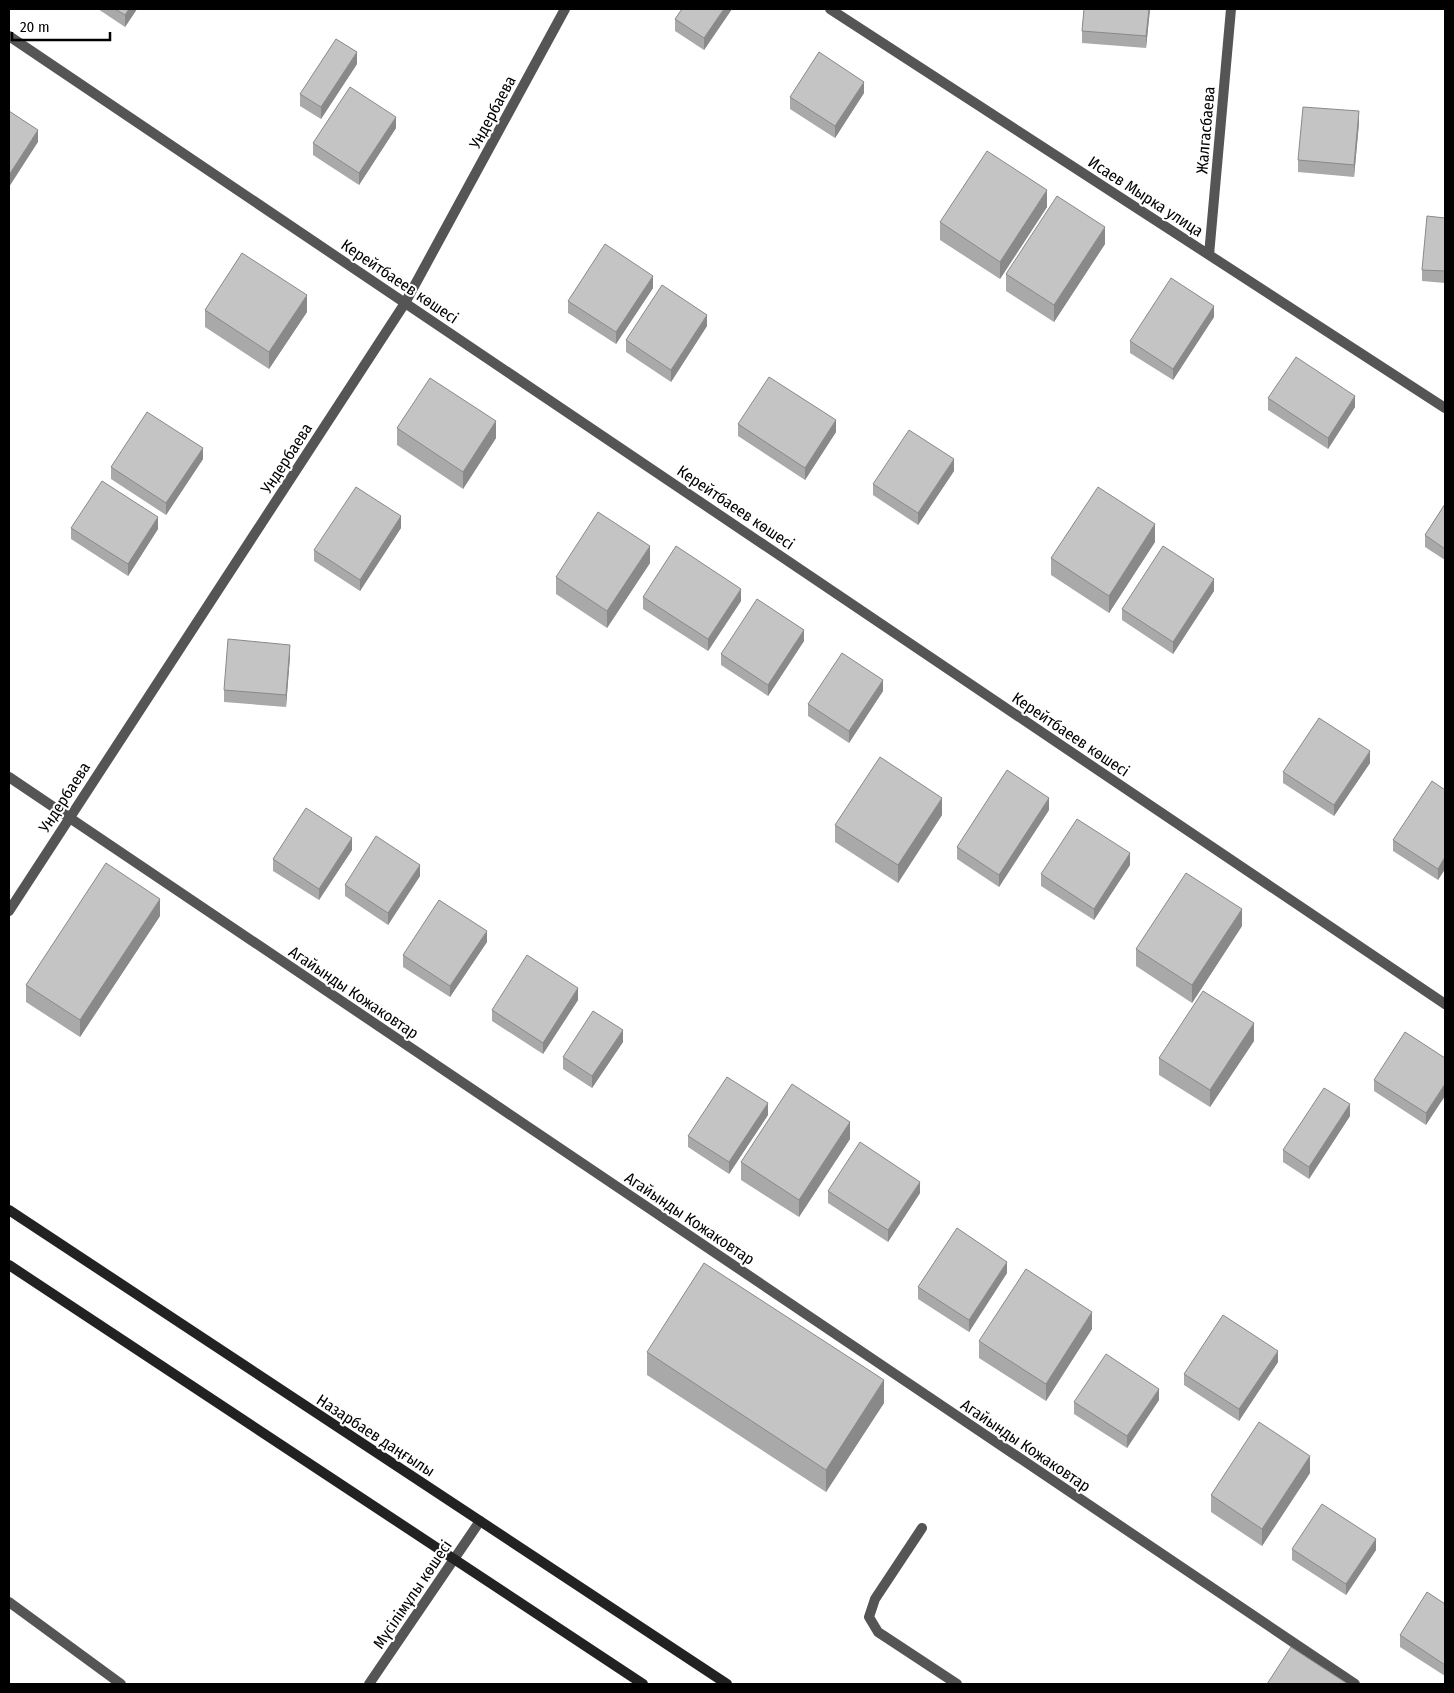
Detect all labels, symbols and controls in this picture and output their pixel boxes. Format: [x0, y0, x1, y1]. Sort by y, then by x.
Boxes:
scale bar [12, 10, 110, 42]
text: 20 m [20, 18, 50, 36]
street label: Ундербаева [465, 72, 520, 153]
street label: Жалгасбаева [1192, 85, 1219, 175]
street label: Исаев Мырка улица [1085, 152, 1207, 241]
street label: Керейтбаеев көшесі [338, 235, 462, 328]
street label: Ундербаева [256, 419, 316, 498]
street label: Керейтбаеев көшесі [674, 461, 798, 554]
street label: Керейтбаеев көшесі [1009, 688, 1133, 781]
street label: Ундербаева [34, 758, 94, 837]
street label: Агайынды Кожаковтар [285, 942, 422, 1043]
street label: Агайынды Кожаковтар [621, 1168, 758, 1269]
street label: Назарбаев даңғылы [313, 1390, 438, 1481]
street label: Агайынды Кожаковтар [957, 1395, 1094, 1496]
street label: Мүсілімұлы көшесі [369, 1536, 456, 1652]

